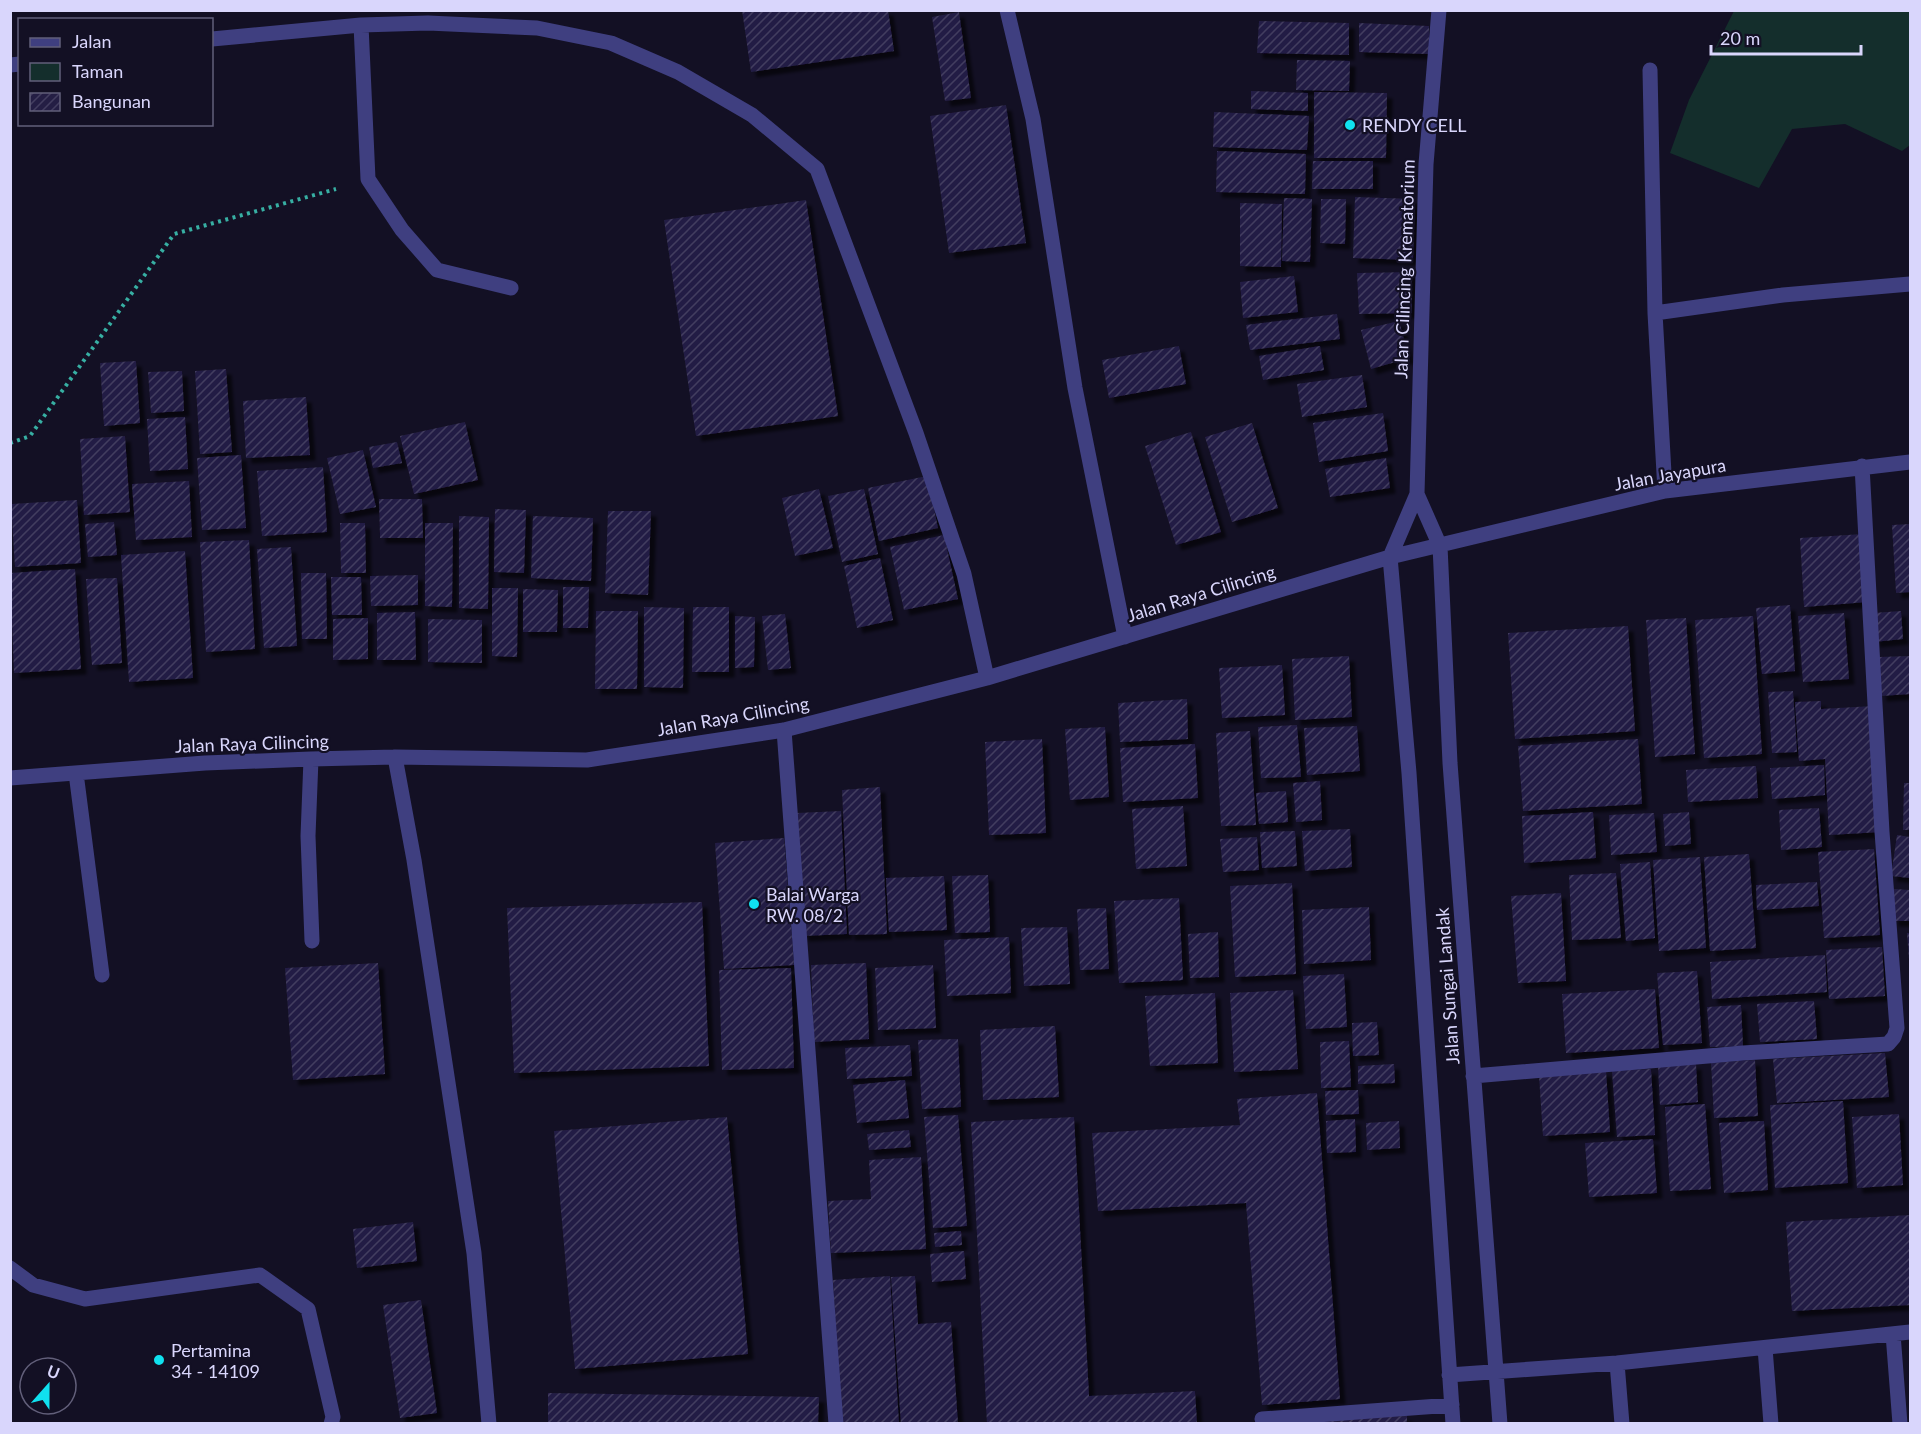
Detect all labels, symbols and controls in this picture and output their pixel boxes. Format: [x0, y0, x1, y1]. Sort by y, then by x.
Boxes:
legend [18, 18, 213, 126]
scale bar [1711, 18, 1861, 56]
text: 20 m [1720, 27, 1760, 49]
text: Jalan [72, 30, 111, 52]
text: Taman [72, 60, 123, 82]
text: Bangunan [72, 90, 151, 112]
place label: RENDY CELL [1362, 114, 1466, 136]
marker: RENDY CELL [1343, 118, 1357, 132]
street label: Jalan Cilincing Krematorium [1389, 159, 1419, 379]
street label: Jalan Jayapura [1612, 453, 1728, 495]
street label: Jalan Raya Cilincing [1124, 560, 1278, 626]
street label: Jalan Raya Cilincing [655, 692, 811, 740]
street label: Jalan Raya Cilincing [175, 729, 329, 757]
place label: Balai Warga RW. 08/2 [766, 883, 860, 926]
marker: Balai Warga RW. 08/2 [747, 897, 761, 911]
street label: Jalan Sungai Landak [1430, 906, 1463, 1065]
place label: Pertamina 34 - 14109 [171, 1339, 260, 1382]
marker: Pertamina 34 - 14109 [152, 1353, 166, 1367]
north arrow [18, 1356, 78, 1416]
text: U [45, 1361, 63, 1383]

